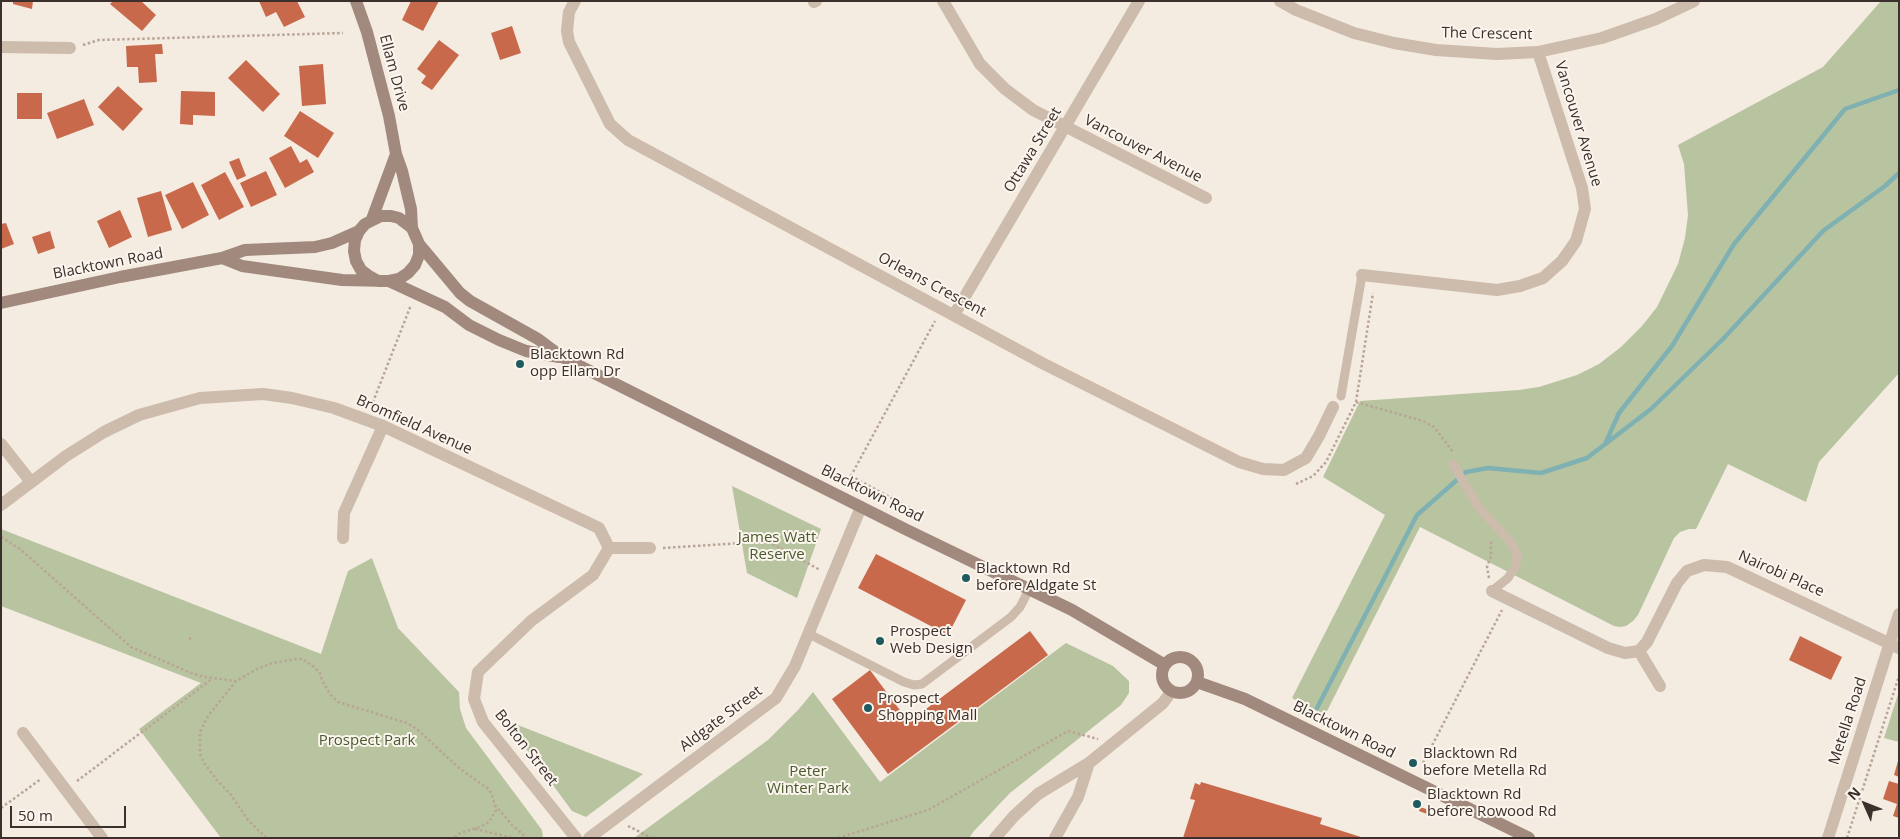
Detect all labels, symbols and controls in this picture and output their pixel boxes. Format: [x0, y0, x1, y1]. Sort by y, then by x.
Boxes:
street label: The Crescent [1441, 24, 1533, 44]
street label: Ellam Drive [375, 33, 413, 113]
street label: Vancouver Avenue [1550, 59, 1606, 189]
street label: Ottawa Street [1000, 104, 1066, 196]
street label: Vancouver Avenue [1081, 111, 1205, 187]
street label: Blacktown Road [51, 245, 165, 283]
street label: Orleans Crescent [875, 249, 989, 321]
place label: Blacktown Rd opp Ellam Dr [530, 346, 624, 381]
marker: Blacktown Rd opp Ellam Dr [514, 358, 526, 370]
street label: Bromfield Avenue [353, 391, 475, 459]
street label: Blacktown Road [818, 461, 926, 527]
park label: James Watt Reserve [738, 529, 816, 564]
street label: Nairobi Place [1735, 547, 1827, 601]
place label: Blacktown Rd before Aldgate St [976, 560, 1096, 595]
marker: Blacktown Rd before Aldgate St [960, 572, 972, 584]
place label: Prospect Web Design [890, 623, 973, 658]
marker: Prospect Web Design [874, 635, 886, 647]
street label: Metella Road [1825, 675, 1871, 767]
street label: Aldgate Street [676, 682, 766, 756]
place label: Prospect Shopping Mall [878, 690, 977, 725]
street label: Blacktown Road [1290, 697, 1398, 763]
marker: Prospect Shopping Mall [862, 702, 874, 714]
street label: Bolton Street [491, 706, 561, 790]
park label: Prospect Park [319, 732, 415, 750]
place label: Blacktown Rd before Metella Rd [1423, 745, 1547, 780]
marker: Blacktown Rd before Metella Rd [1407, 757, 1419, 769]
park label: Peter Winter Park [767, 763, 849, 798]
north arrow [1840, 779, 1890, 829]
text: N [1843, 783, 1865, 804]
place label: Blacktown Rd before Rowood Rd [1427, 786, 1557, 821]
scale bar [12, 796, 129, 828]
marker: Blacktown Rd before Rowood Rd [1411, 798, 1423, 810]
text: 50 m [18, 805, 53, 825]

